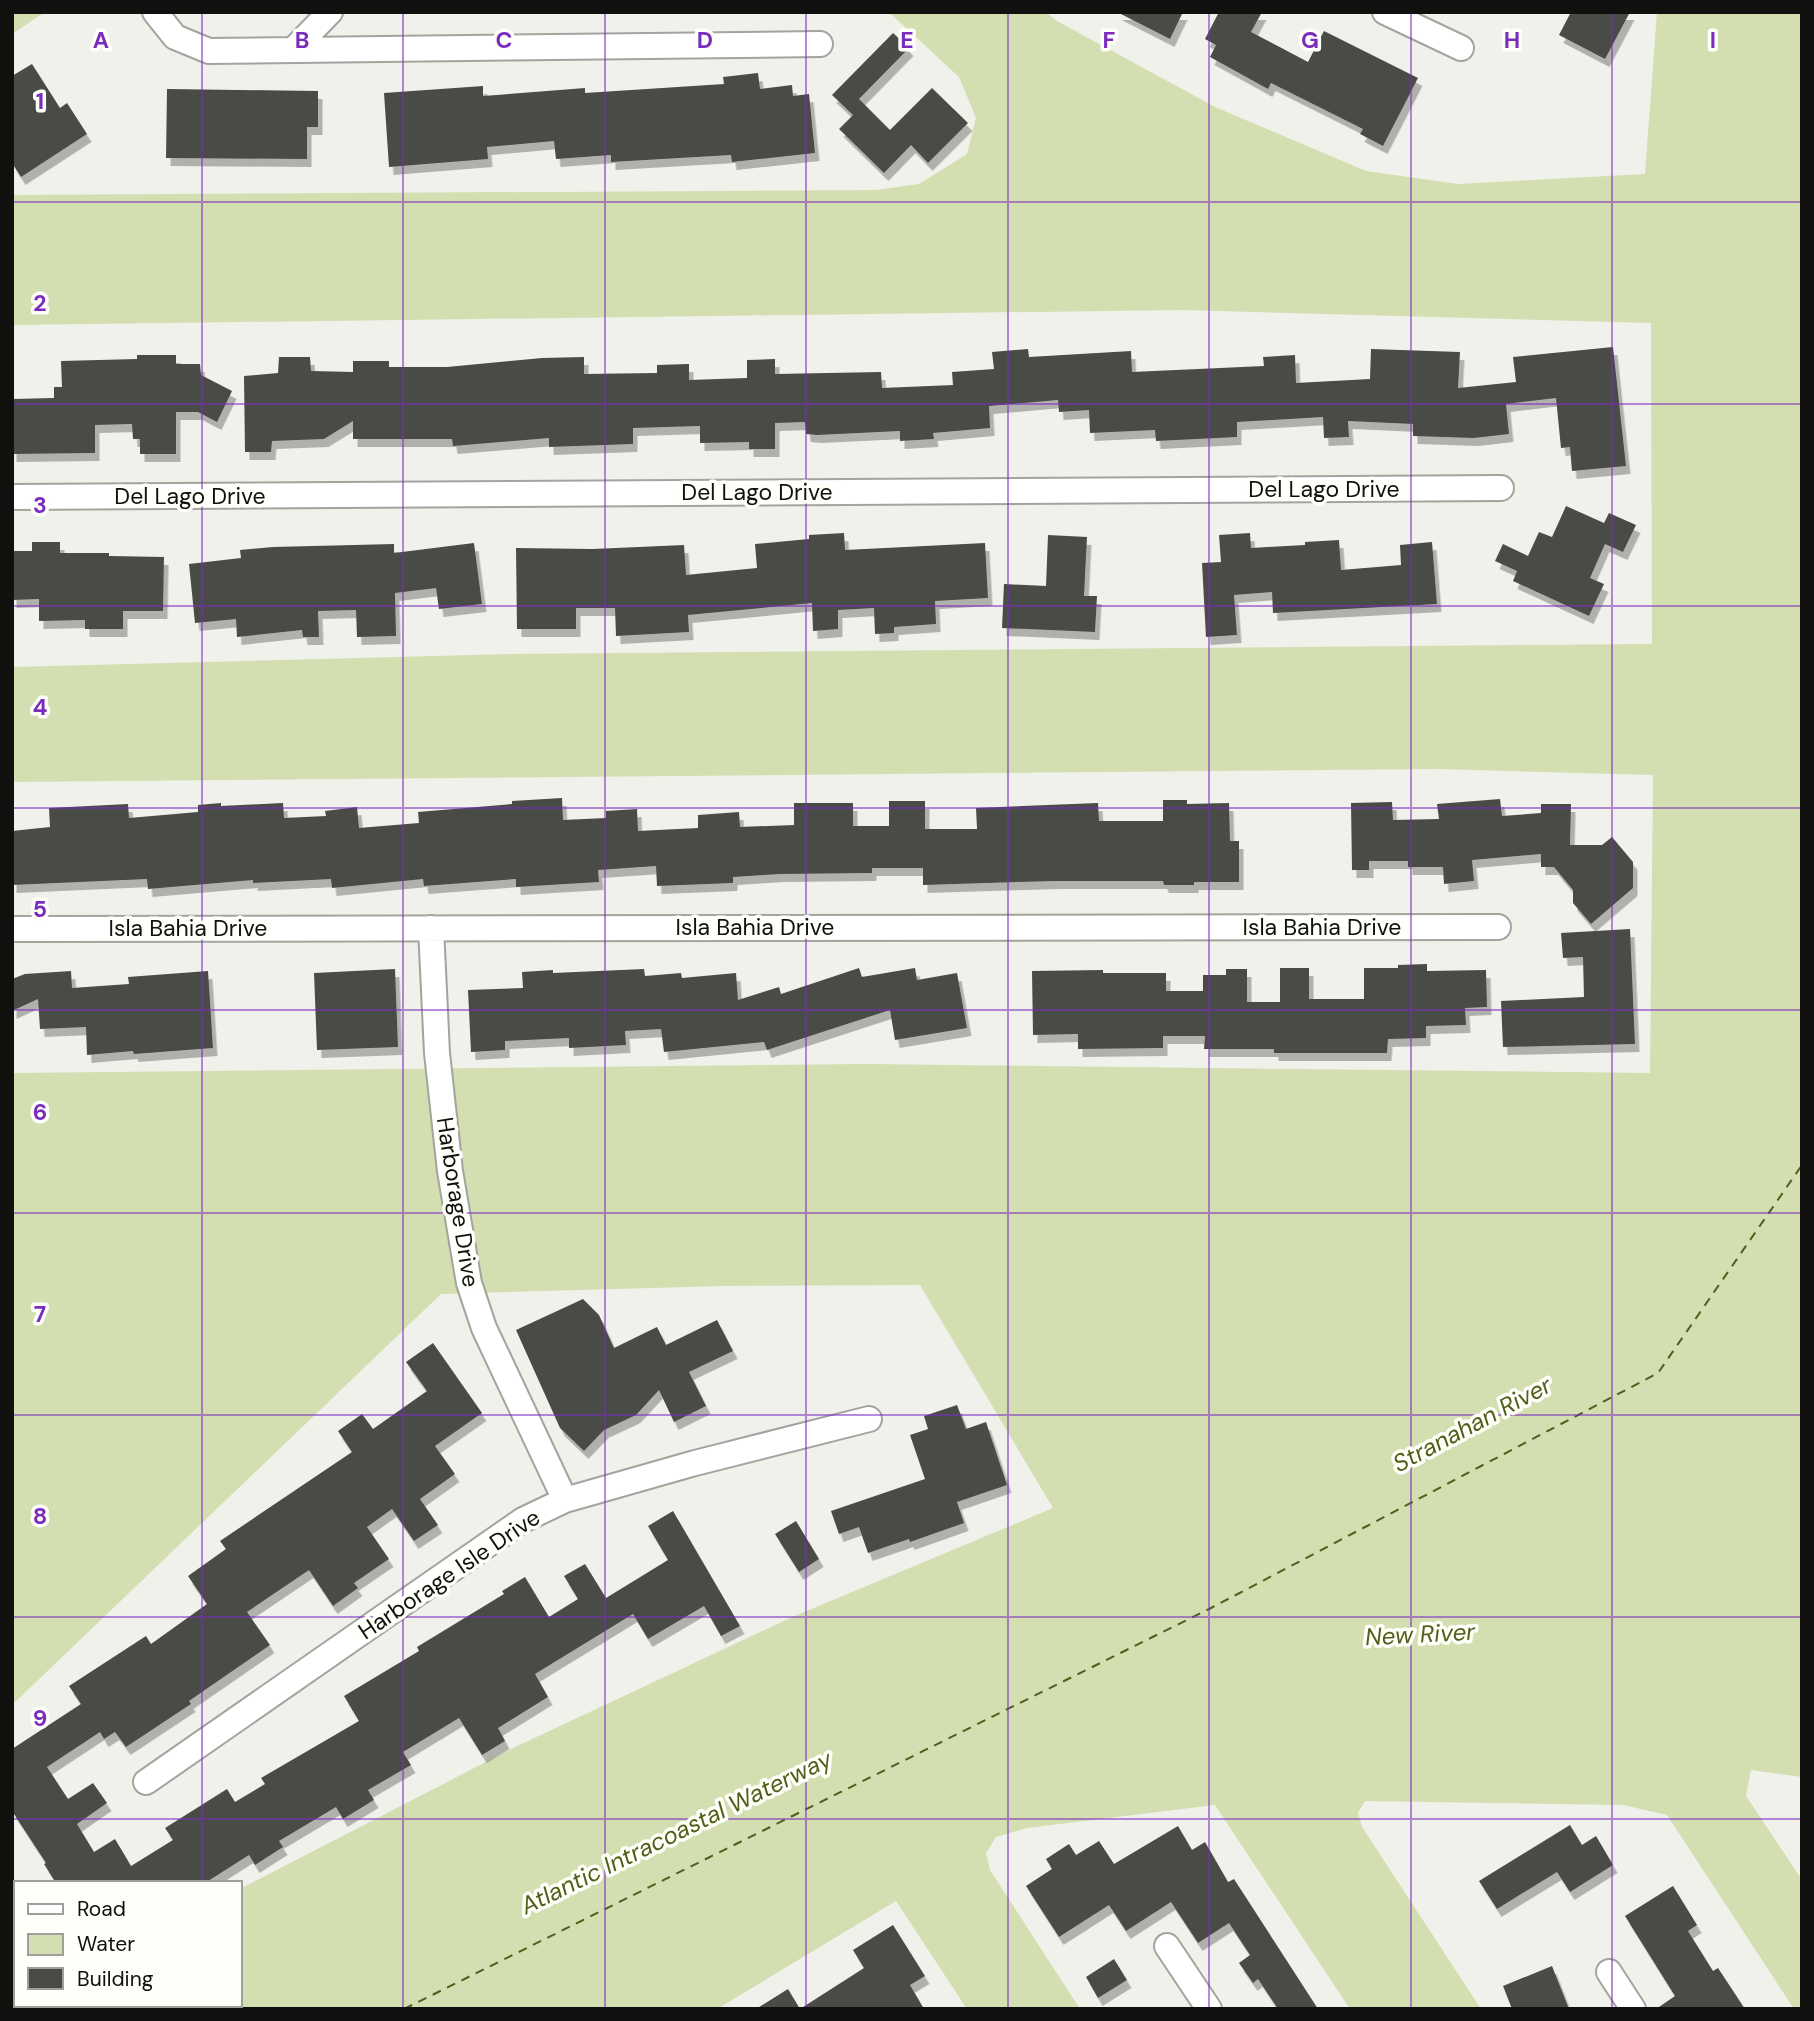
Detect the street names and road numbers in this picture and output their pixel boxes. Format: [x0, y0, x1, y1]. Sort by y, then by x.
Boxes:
street label: Del Lago Drive [1248, 474, 1400, 504]
street label: Del Lago Drive [681, 477, 833, 507]
street label: Del Lago Drive [114, 481, 266, 511]
street label: Isla Bahia Drive [676, 912, 834, 942]
street label: Isla Bahia Drive [1243, 912, 1401, 942]
street label: Isla Bahia Drive [109, 913, 267, 943]
street label: Harborage Drive [430, 1115, 486, 1289]
street label: Harborage Isle Drive [352, 1502, 546, 1646]

